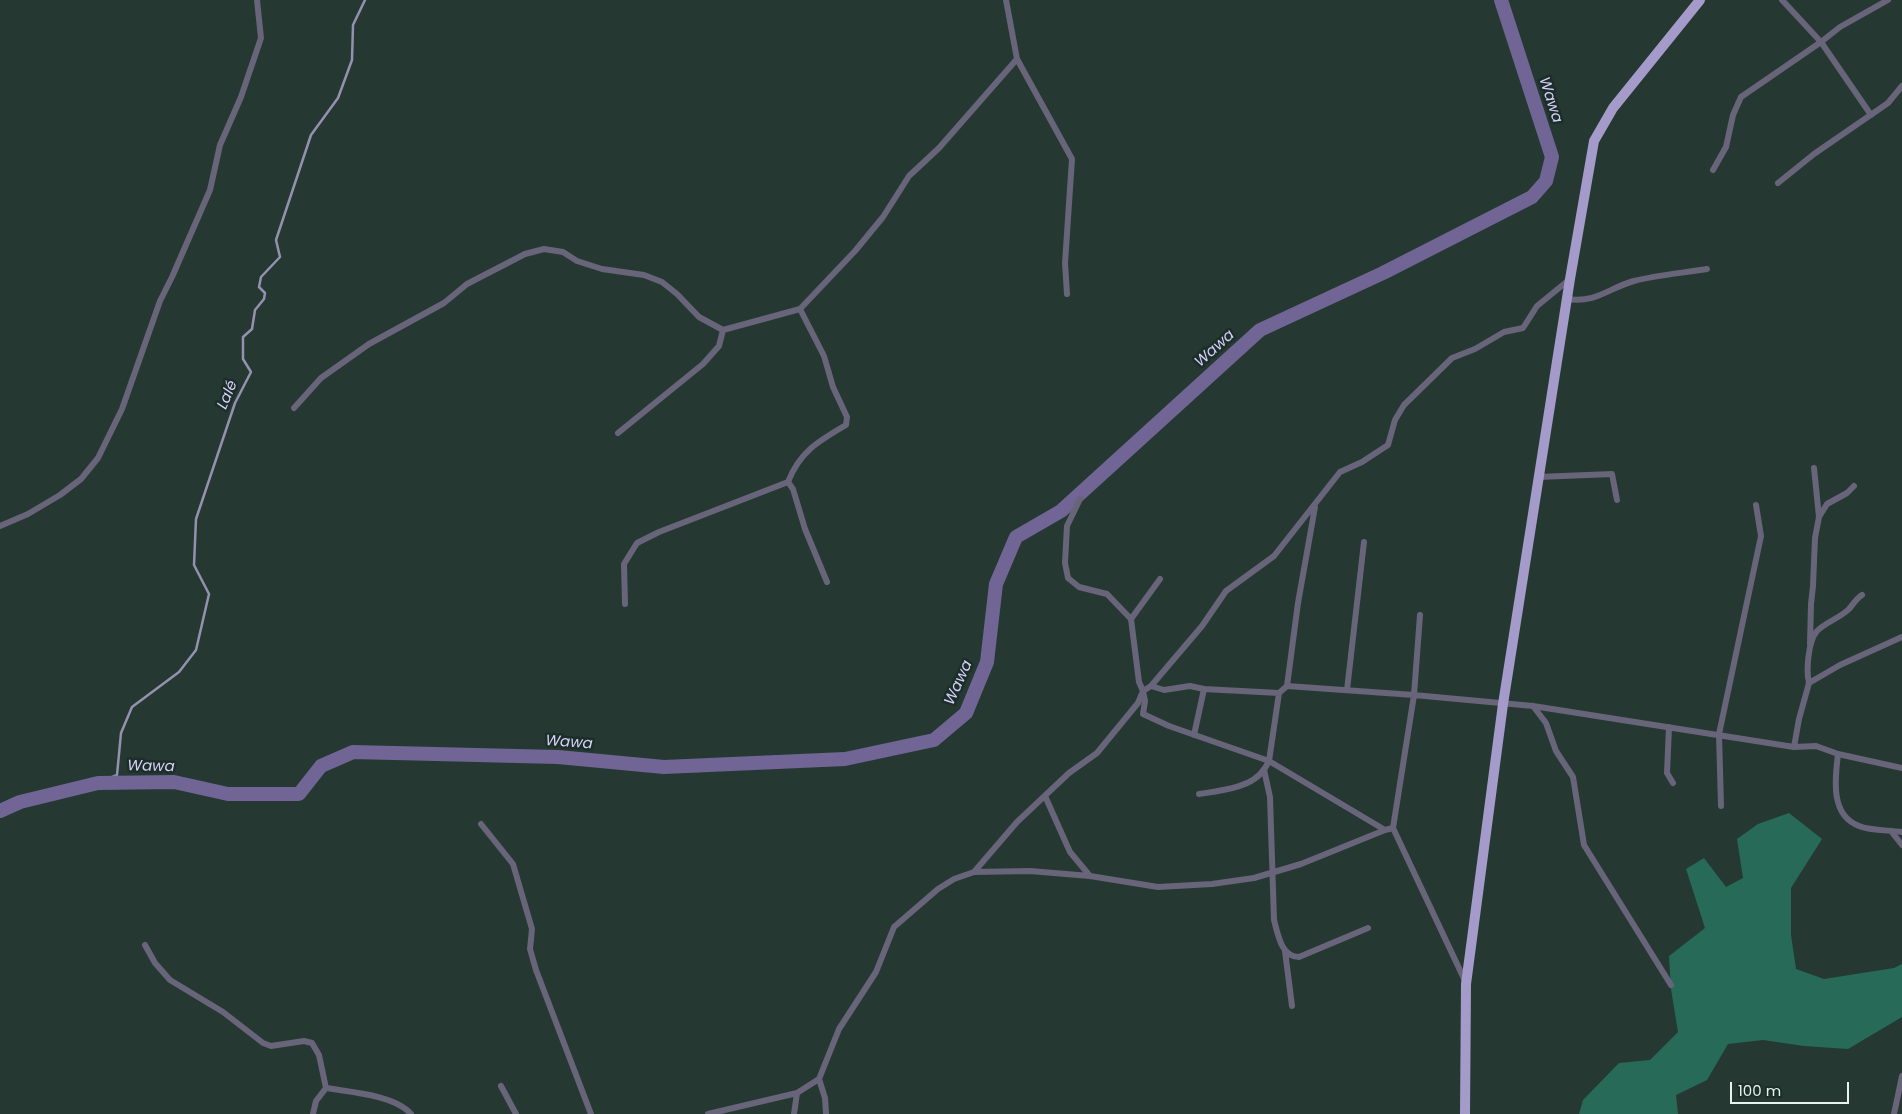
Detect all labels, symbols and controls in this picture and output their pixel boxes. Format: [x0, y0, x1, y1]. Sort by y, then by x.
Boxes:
water label: Wawa [1534, 75, 1566, 125]
water label: Wawa [1191, 327, 1239, 371]
water label: Lalé [214, 378, 242, 412]
water label: Wawa [941, 658, 977, 708]
water label: Wawa [545, 732, 593, 754]
water label: Wawa [127, 758, 175, 776]
scale bar [1732, 1072, 1851, 1104]
text: 100 m [1738, 1080, 1781, 1101]

